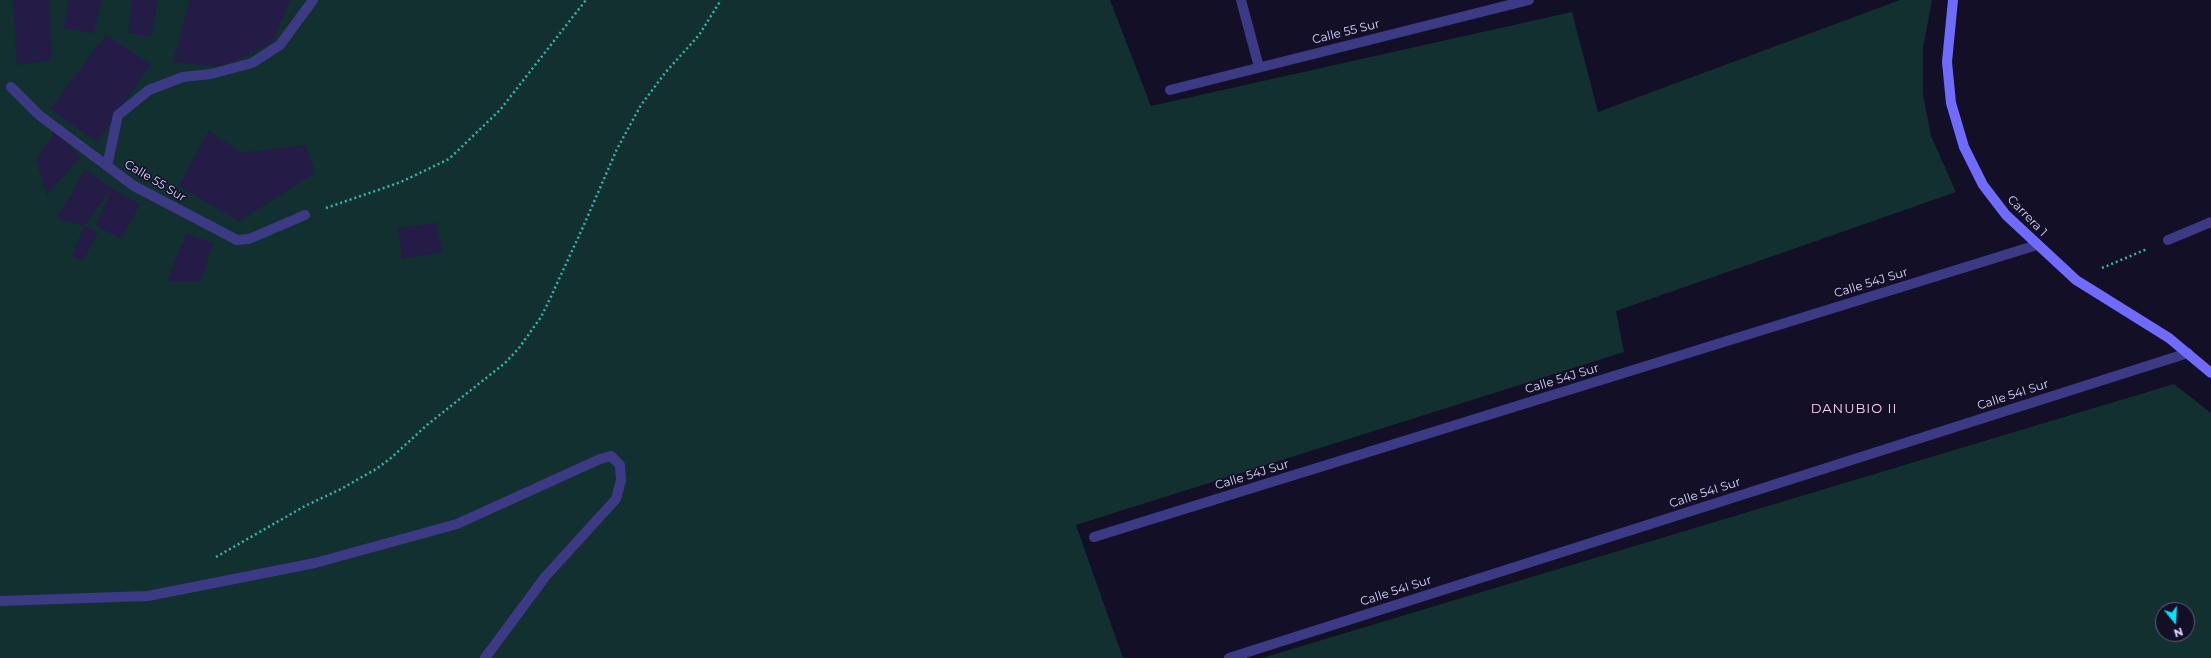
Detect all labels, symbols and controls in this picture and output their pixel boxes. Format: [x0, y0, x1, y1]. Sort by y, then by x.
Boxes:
street label: Calle 55 Sur [1311, 17, 1381, 47]
street label: Calle 55 Sur [122, 157, 188, 205]
street label: Carrera 1 [2004, 193, 2050, 239]
street label: Calle 54J Sur [1832, 265, 1910, 301]
street label: Calle 54J Sur [1523, 361, 1601, 397]
street label: Calle 54I Sur [1976, 377, 2050, 413]
district label: DANUBIO II [1811, 401, 1897, 417]
street label: Calle 54J Sur [1213, 457, 1291, 493]
street label: Calle 54I Sur [1668, 475, 1742, 511]
street label: Calle 54I Sur [1359, 573, 1433, 609]
north arrow [2155, 602, 2195, 642]
text: N [2172, 624, 2185, 640]

